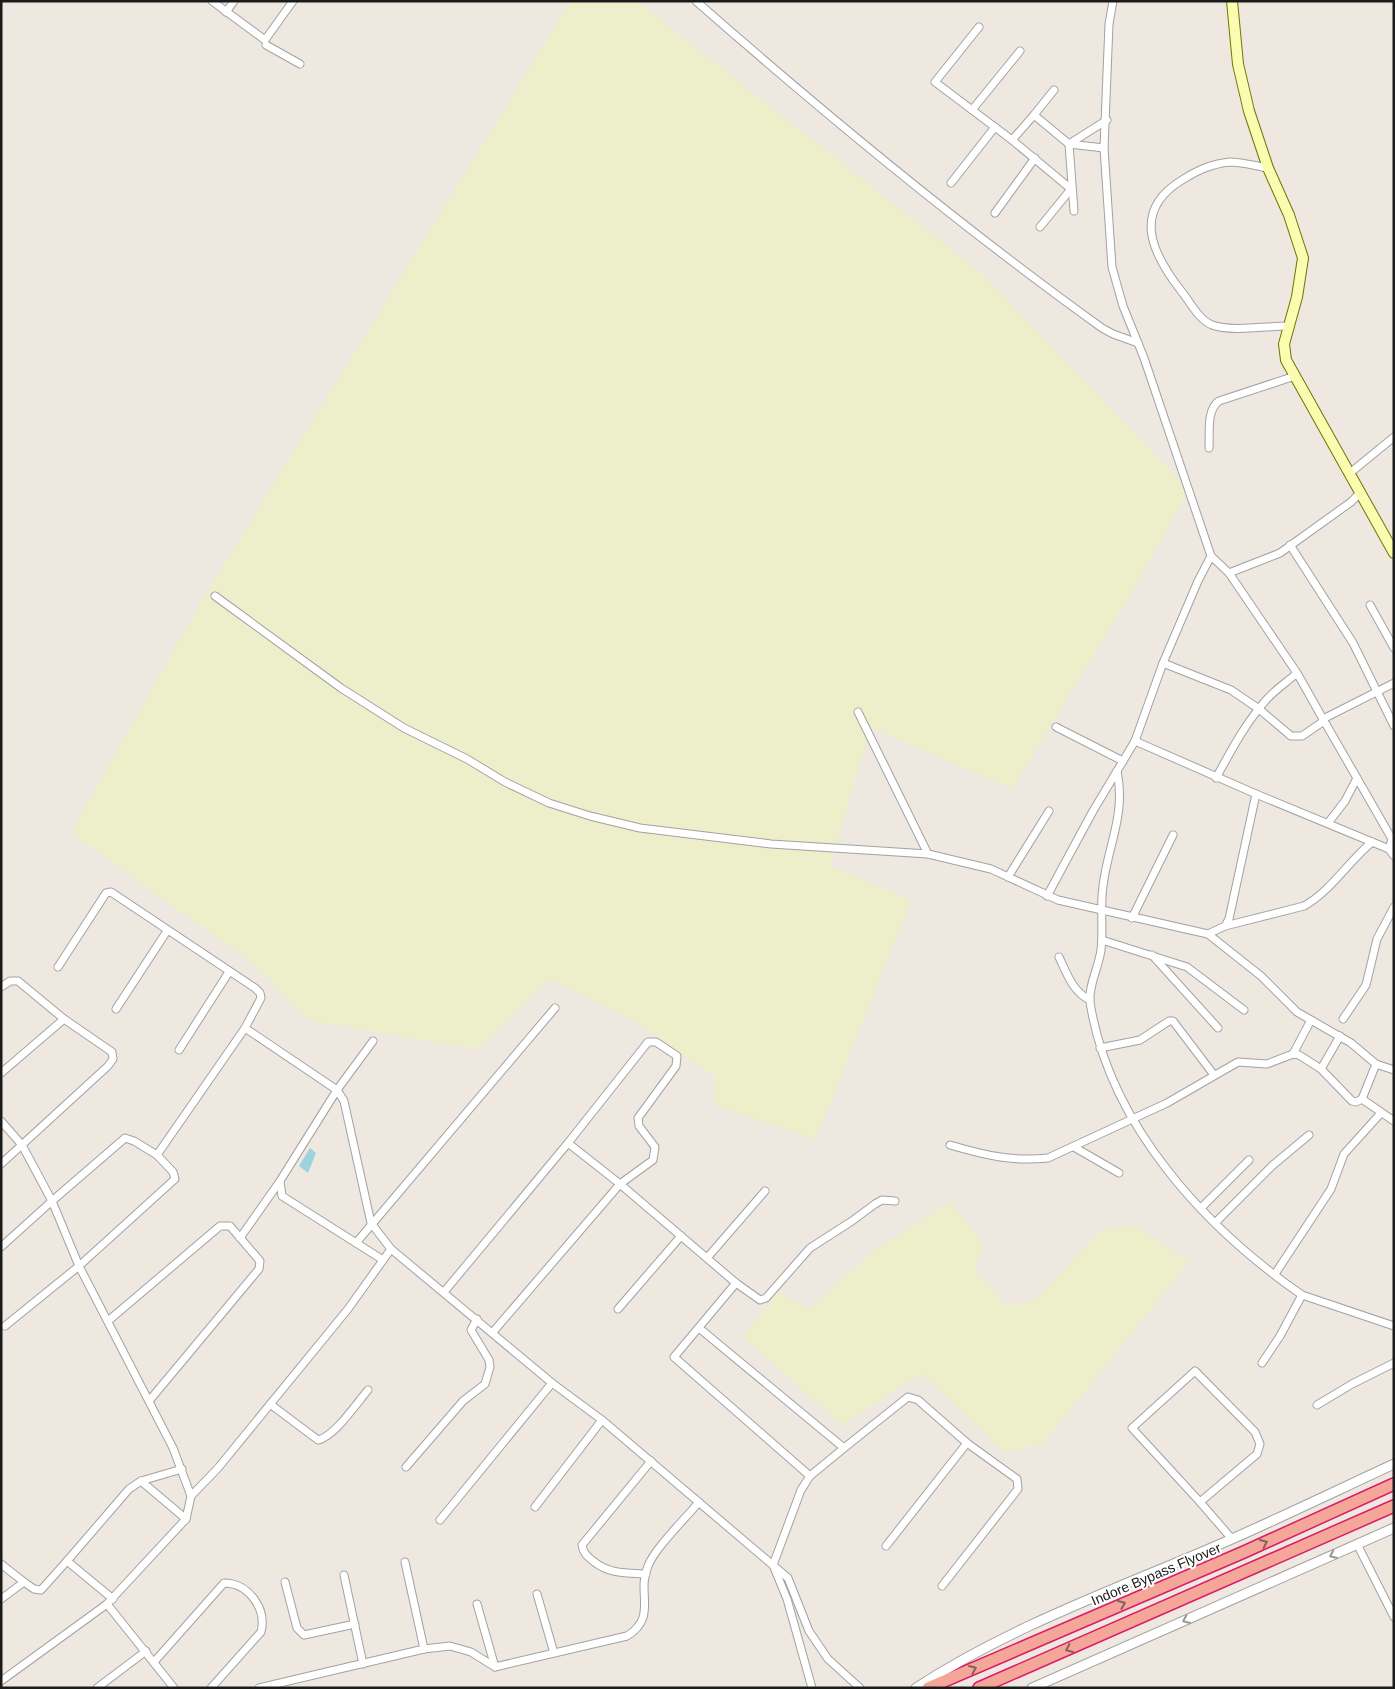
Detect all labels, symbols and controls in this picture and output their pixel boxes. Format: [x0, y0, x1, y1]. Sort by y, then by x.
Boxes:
street label: Indore Bypass Flyover [1089, 1539, 1224, 1609]
one-way arrow [1259, 1539, 1268, 1549]
one-way arrow [1329, 1549, 1338, 1559]
one-way arrow [1117, 1600, 1126, 1611]
one-way arrow [1182, 1614, 1191, 1625]
one-way arrow [1065, 1642, 1074, 1653]
one-way arrow [968, 1664, 977, 1675]

